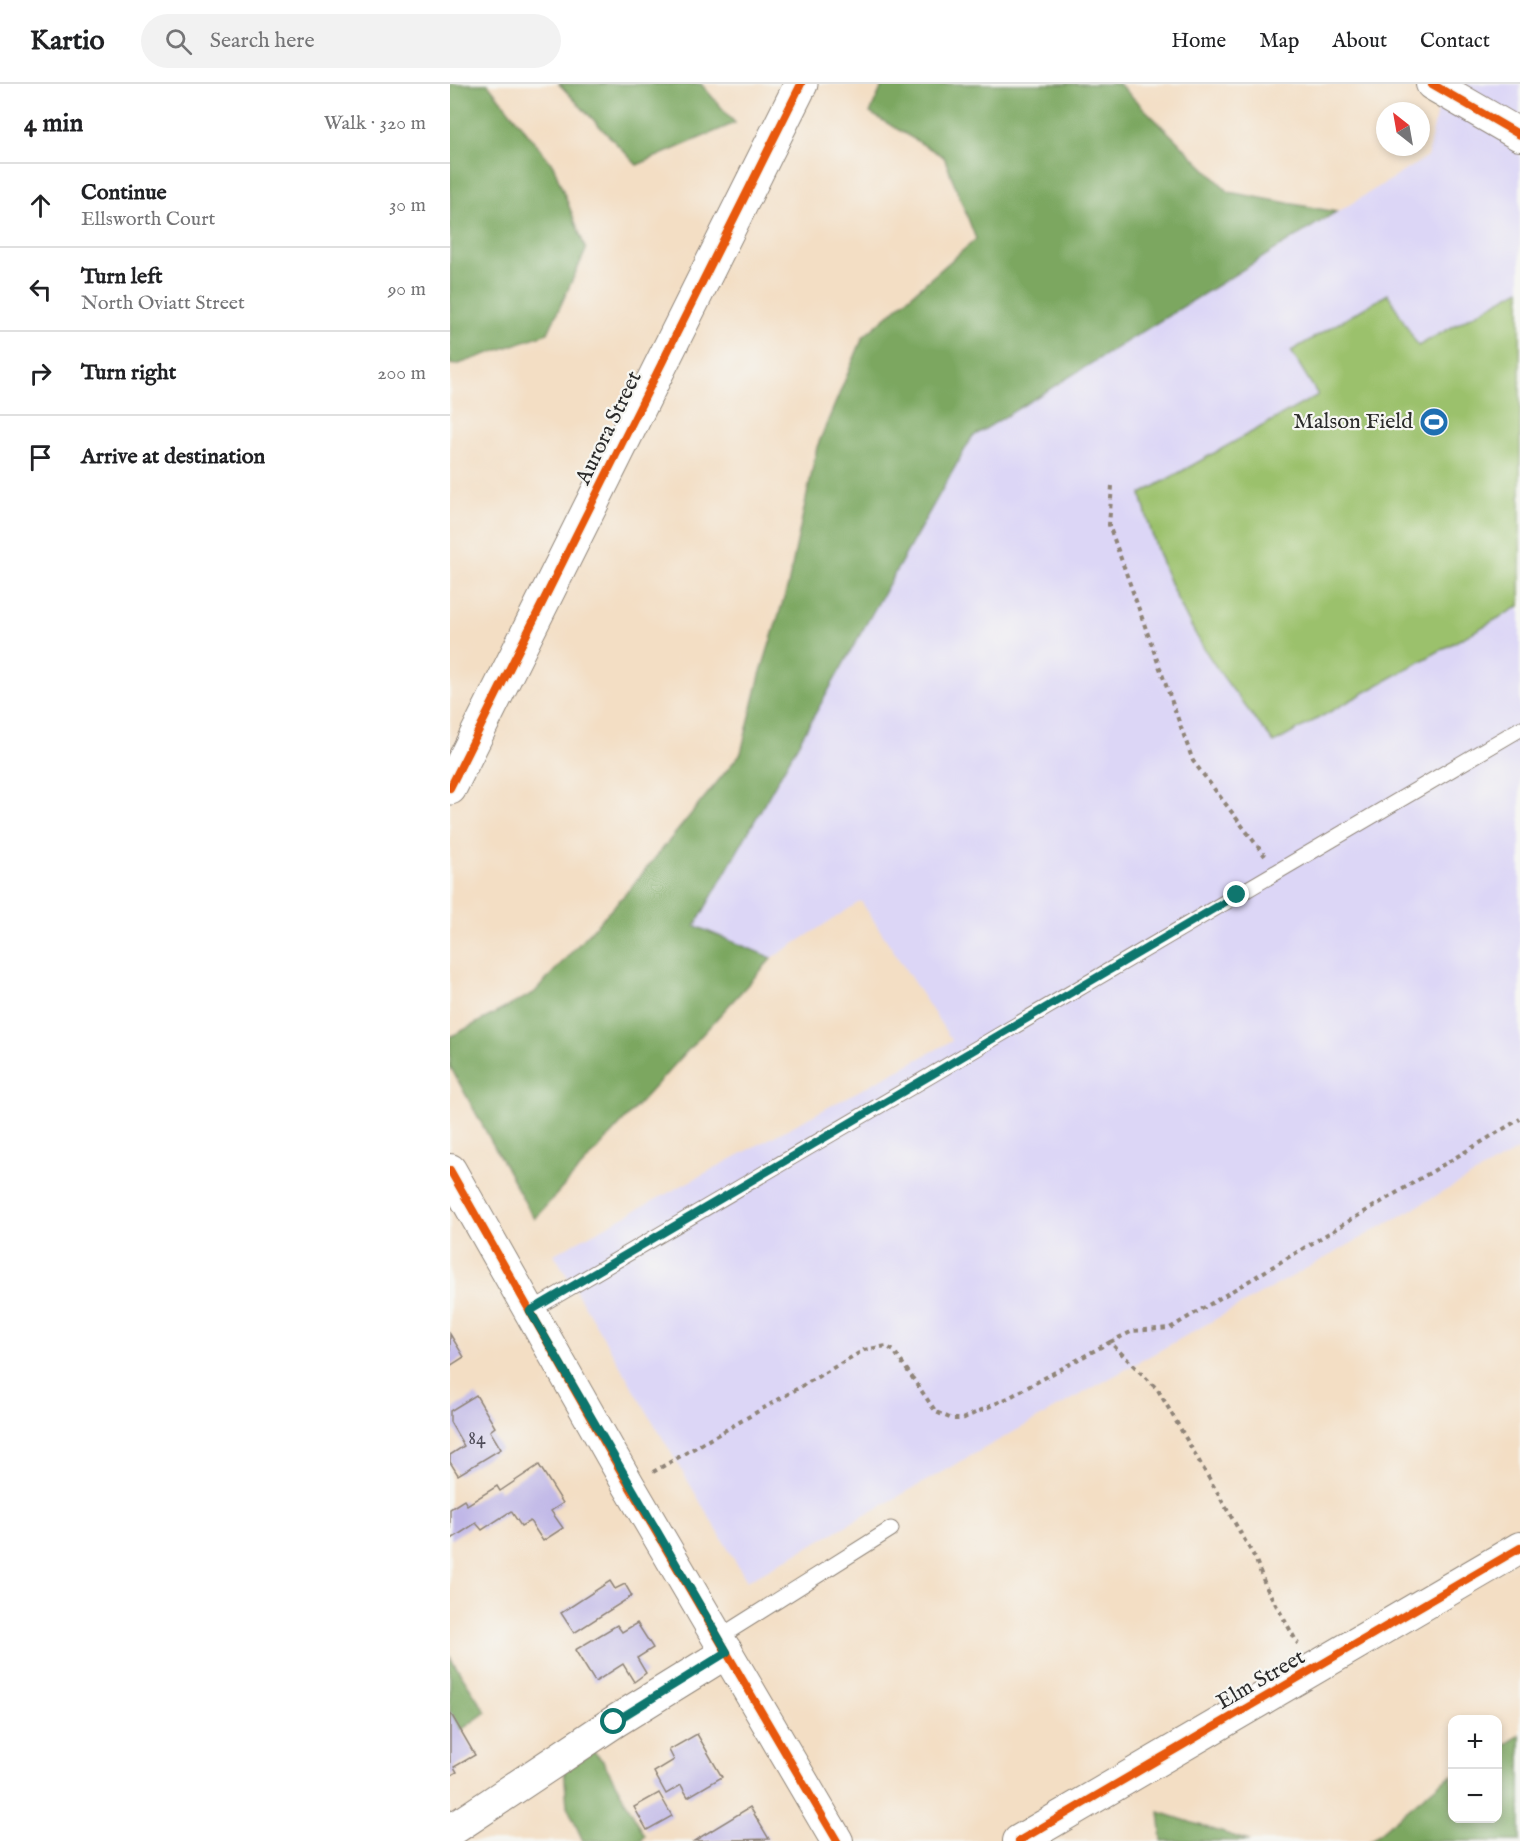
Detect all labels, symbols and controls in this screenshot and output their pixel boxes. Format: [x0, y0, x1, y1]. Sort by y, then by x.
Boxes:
search box [141, 14, 561, 68]
text: Kartio [30, 24, 105, 59]
icon: search [162, 25, 195, 58]
text: Search here [210, 27, 315, 55]
text: Home [1171, 28, 1226, 55]
text: Map [1259, 28, 1299, 55]
text: About [1332, 28, 1387, 55]
text: Contact [1420, 28, 1490, 55]
north arrow [1376, 102, 1430, 156]
text: 4 min [24, 107, 83, 140]
text: Walk · 320 m [324, 111, 426, 136]
text: Continue [81, 179, 167, 207]
icon: ahead [24, 189, 57, 222]
text: 30 m [389, 193, 426, 218]
text: Ellsworth Court [81, 207, 215, 232]
text: Turn left [81, 263, 163, 291]
icon: left [24, 273, 57, 306]
text: 90 m [388, 277, 426, 302]
text: North Oviatt Street [81, 291, 245, 316]
icon: right [24, 357, 57, 390]
text: Turn right [81, 359, 176, 387]
text: 200 m [377, 361, 426, 386]
street label: Aurora Street [569, 366, 649, 490]
sports icon: Malson Field [1418, 406, 1450, 438]
place label: Malson Field [1293, 408, 1413, 436]
icon: arrive [24, 441, 57, 474]
text: Arrive at destination [81, 443, 265, 471]
route end [1223, 881, 1249, 907]
house number: 84 [468, 1426, 486, 1451]
street label: Elm Street [1212, 1643, 1311, 1717]
route start [600, 1708, 626, 1734]
map controls [1448, 1715, 1502, 1823]
button: + [1448, 1715, 1502, 1769]
button: − [1448, 1769, 1502, 1823]

